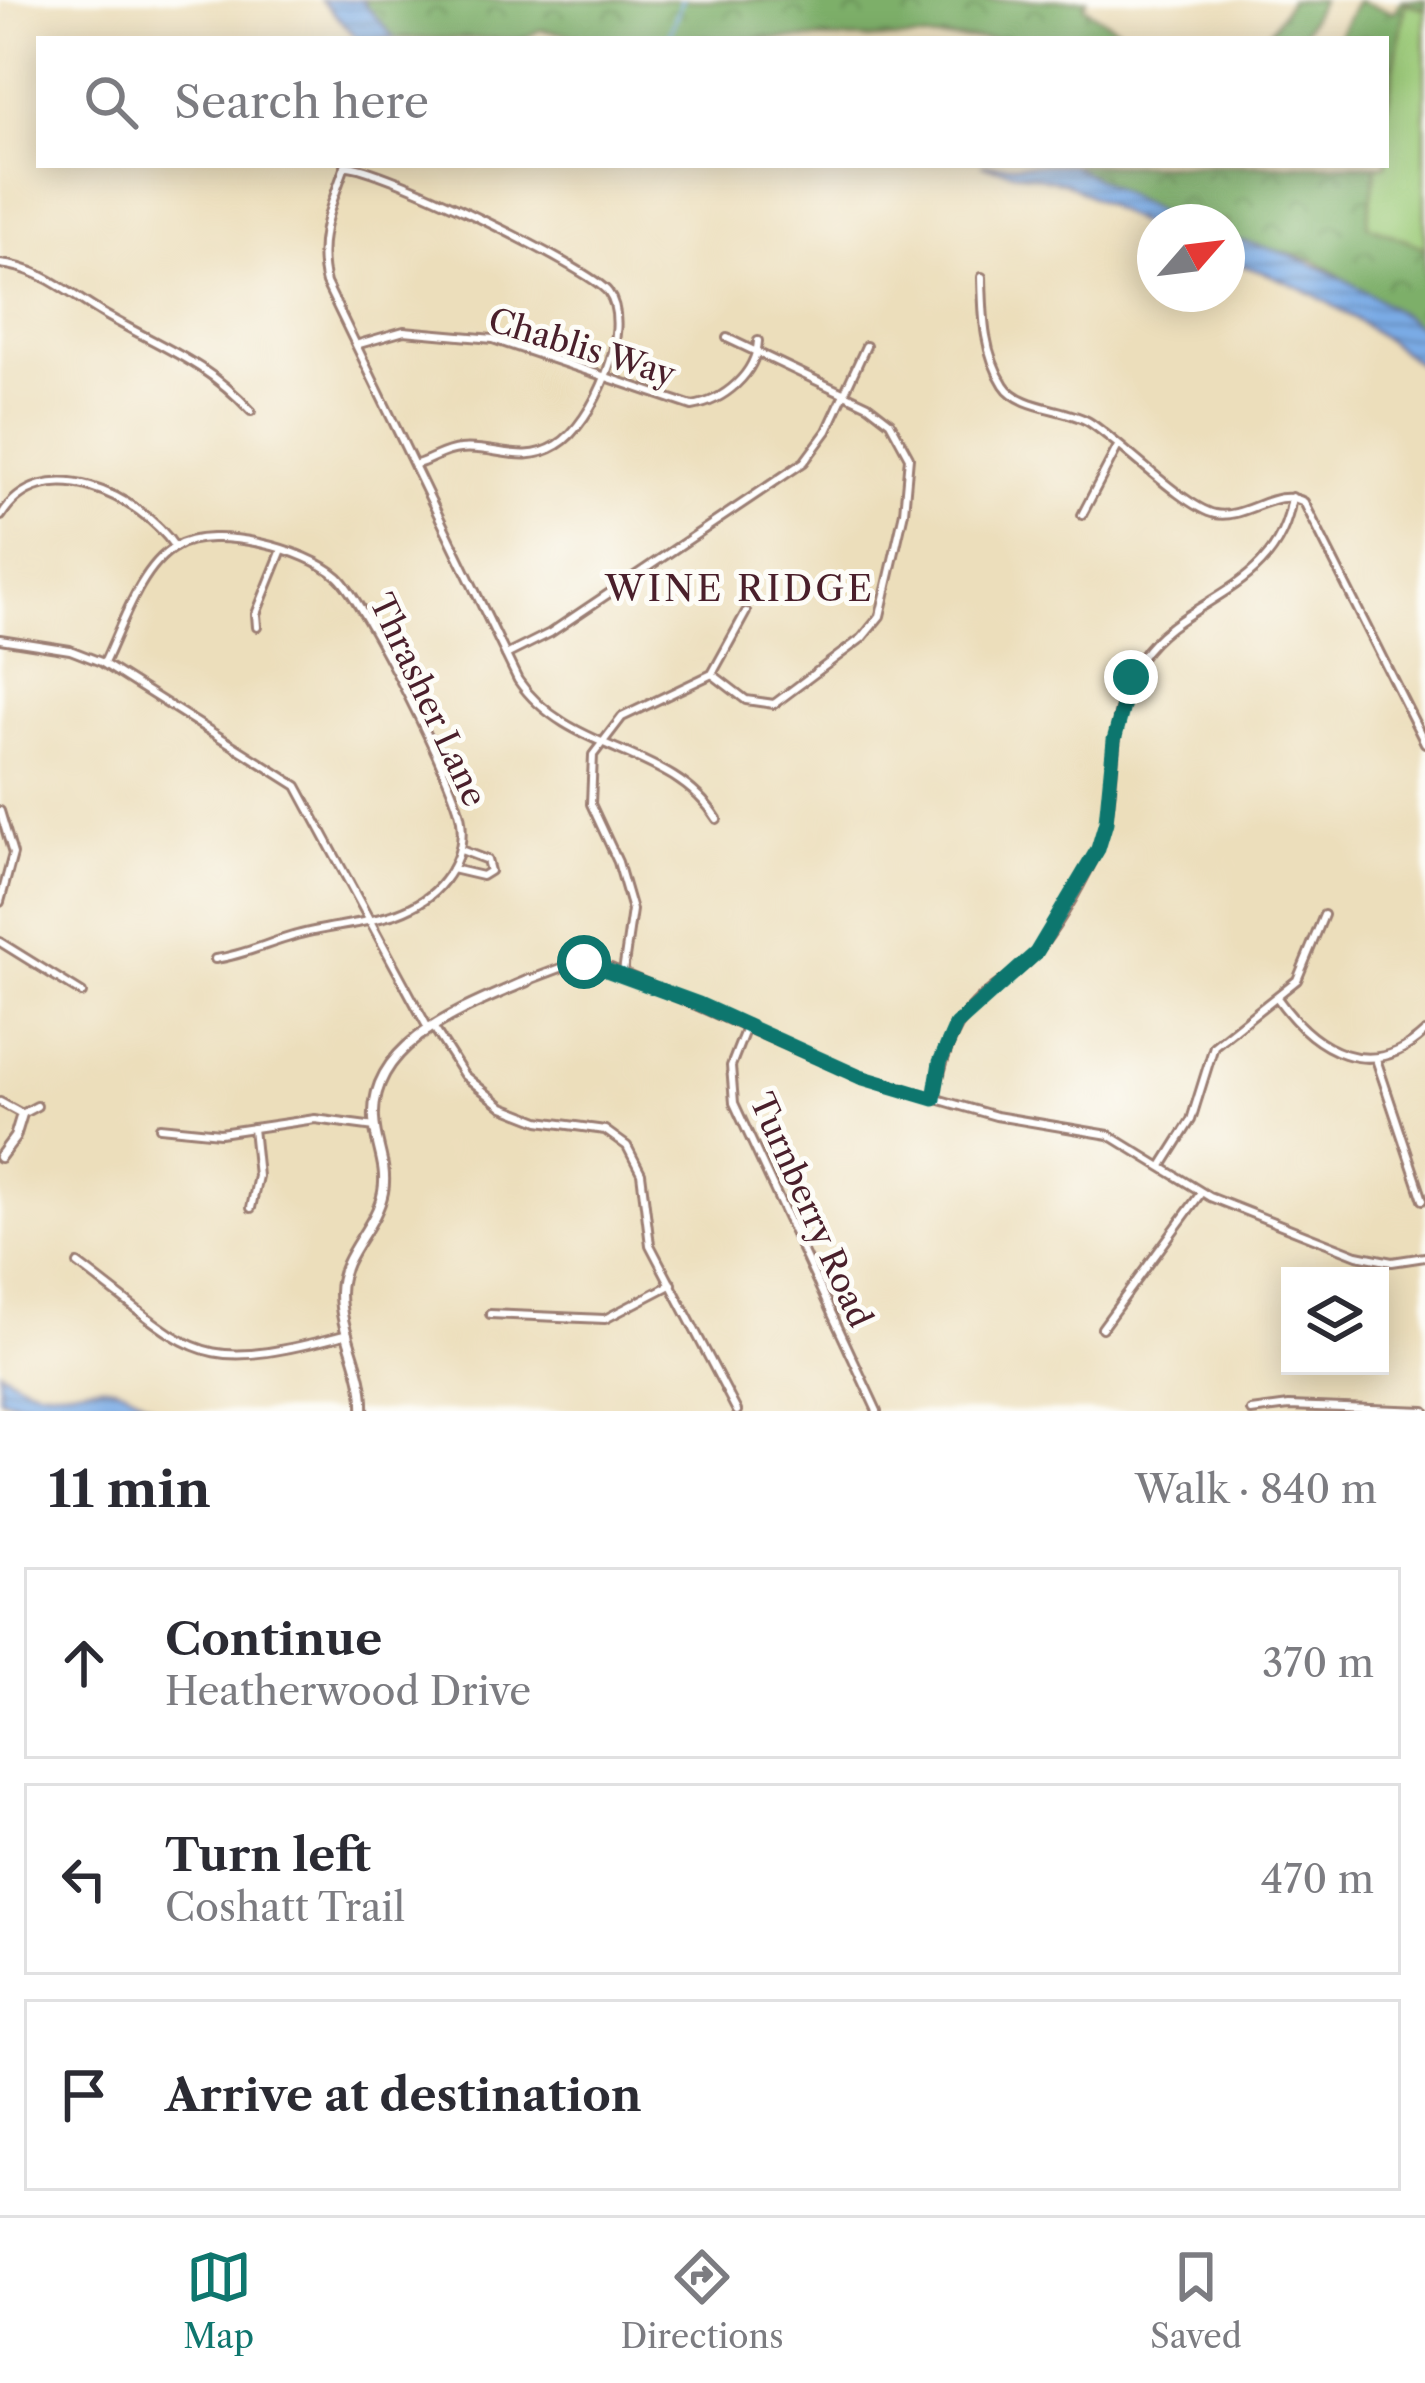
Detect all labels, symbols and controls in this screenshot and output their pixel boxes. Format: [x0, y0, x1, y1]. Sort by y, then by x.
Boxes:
search box [36, 36, 1389, 168]
icon: search [78, 69, 144, 135]
text: Search here [174, 74, 429, 130]
north arrow [1137, 204, 1245, 312]
street label: Chablis Way [484, 299, 681, 395]
district label: WINE RIDGE [604, 566, 875, 610]
street label: Thrasher Lane [361, 587, 495, 813]
route end [1104, 650, 1158, 704]
route start [557, 935, 611, 989]
street label: Turnberry Road [741, 1086, 881, 1334]
map controls [1281, 1267, 1389, 1375]
button: layers [1281, 1267, 1389, 1375]
text: 11 min [48, 1458, 211, 1520]
text: Walk · 840 m [1135, 1465, 1377, 1513]
text: Continue [165, 1611, 382, 1667]
icon: ahead [51, 1630, 117, 1696]
text: 370 m [1262, 1639, 1374, 1687]
text: Heatherwood Drive [165, 1667, 531, 1715]
text: Turn left [165, 1827, 371, 1883]
icon: left [51, 1846, 117, 1912]
text: 470 m [1261, 1855, 1374, 1903]
text: Coshatt Trail [165, 1883, 405, 1931]
icon: arrive [51, 2062, 117, 2128]
text: Arrive at destination [165, 2067, 642, 2123]
tab: Map [183, 2244, 254, 2357]
tab: Directions [621, 2244, 784, 2357]
tab: Saved [1150, 2244, 1242, 2357]

